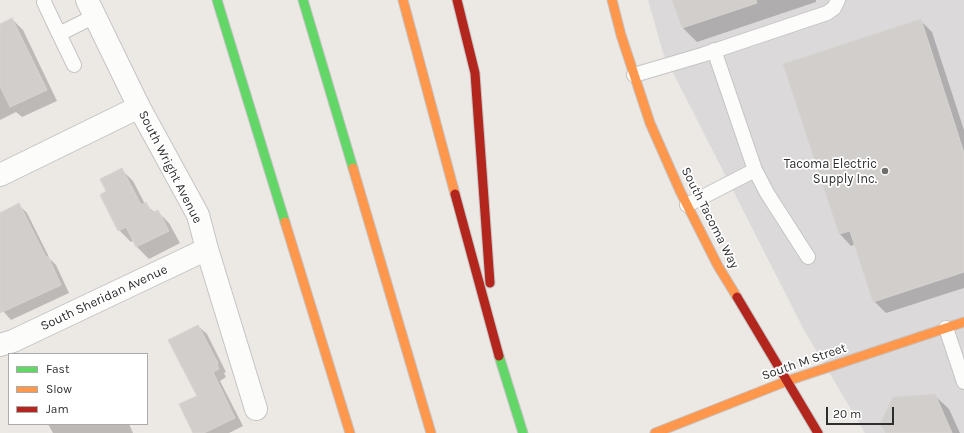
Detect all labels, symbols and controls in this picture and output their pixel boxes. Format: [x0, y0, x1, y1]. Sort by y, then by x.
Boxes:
street label: South Wright Avenue [135, 108, 205, 226]
place label: Tacoma Electric Supply Inc. [784, 156, 877, 187]
street label: South Tacoma Way [678, 165, 742, 271]
marker: Tacoma Electric Supply Inc. [880, 166, 890, 176]
street label: South Sheridan Avenue [38, 262, 170, 334]
street label: South M Street [760, 340, 848, 384]
legend [8, 353, 148, 425]
text: Fast [46, 362, 69, 376]
text: Slow [46, 382, 72, 396]
scale bar [828, 399, 896, 425]
text: Jam [46, 402, 69, 416]
text: 20 m [833, 407, 861, 421]

